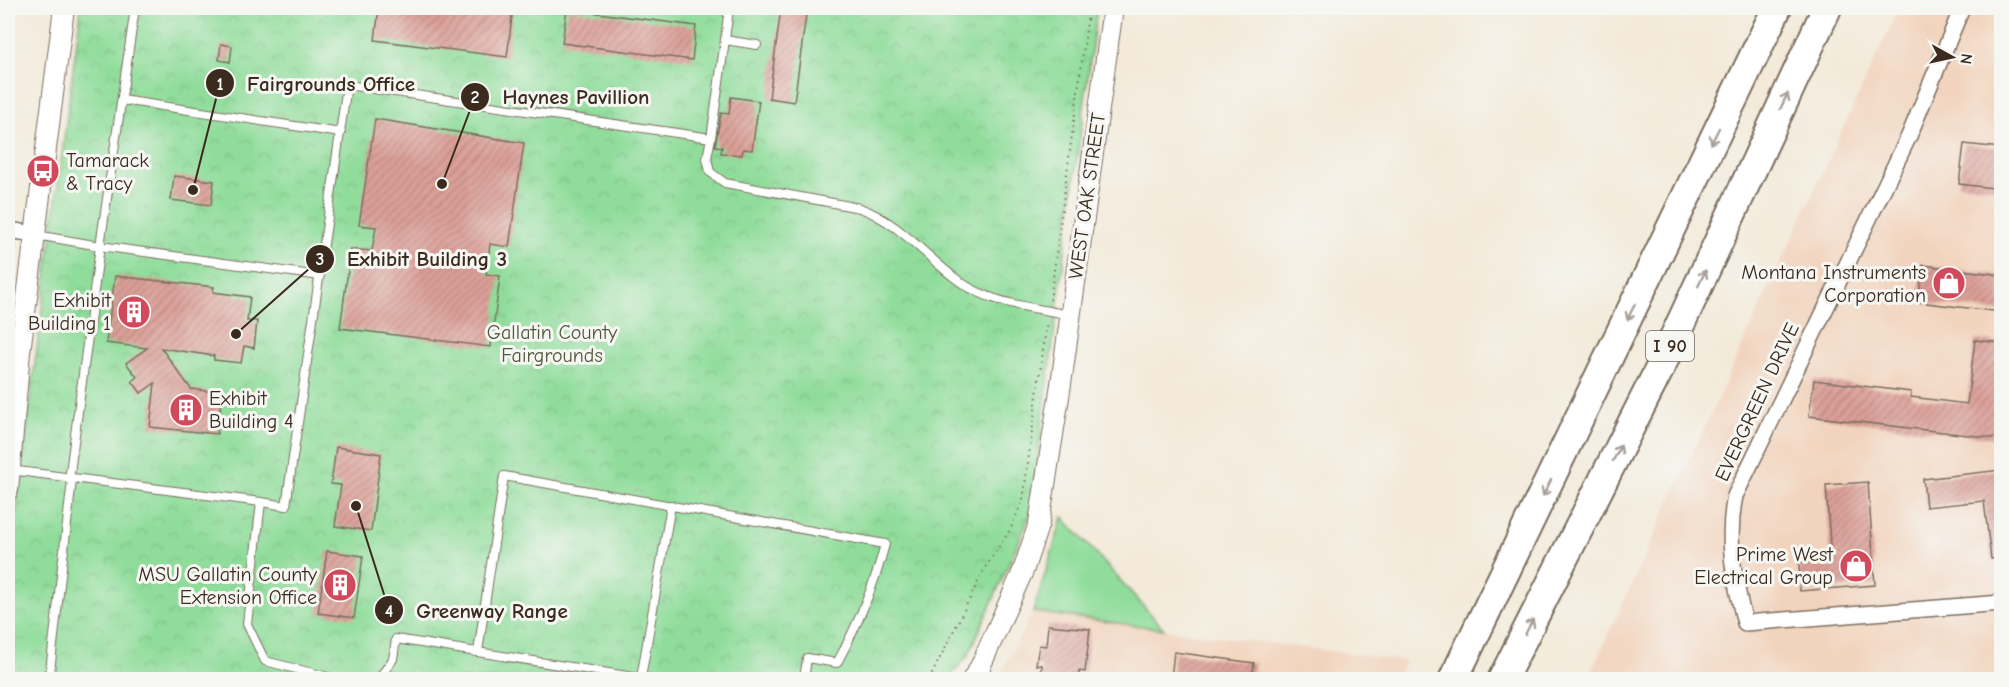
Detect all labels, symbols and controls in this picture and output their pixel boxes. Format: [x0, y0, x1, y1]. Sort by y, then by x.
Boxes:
north arrow [1922, 27, 1982, 87]
text: N [1956, 53, 1976, 65]
callout: Fairgrounds Office [205, 64, 428, 103]
text: Fairgrounds Office [247, 72, 415, 96]
text: 1 [216, 74, 224, 95]
callout: Haynes Pavillion [460, 78, 661, 117]
text: Haynes Pavillion [503, 85, 649, 109]
text: 2 [471, 87, 480, 108]
one-way arrow [1778, 92, 1790, 110]
street label: WEST OAK STREET [1064, 111, 1110, 281]
one-way arrow [1709, 127, 1721, 144]
place label: Tamarack & Tracy [66, 149, 149, 195]
bus stop icon: Tamarack & Tracy [25, 153, 61, 189]
callout: Exhibit Building 3 [305, 239, 519, 278]
text: Exhibit Building 3 [347, 247, 507, 271]
text: 3 [316, 249, 324, 270]
place label: Montana Instruments Corporation [1741, 261, 1926, 307]
shop icon: Montana Instruments Corporation [1931, 265, 1967, 301]
one-way arrow [1696, 269, 1708, 287]
place label: Exhibit Building 1 [28, 289, 112, 335]
building icon: Exhibit Building 1 [116, 294, 152, 330]
one-way arrow [1624, 302, 1636, 320]
street label: EVERGREEN DRIVE [1710, 319, 1804, 485]
park label: Gallatin County Fairgrounds [487, 321, 617, 367]
road number: I 90 [1646, 331, 1694, 361]
place label: Exhibit Building 4 [209, 387, 294, 433]
building icon: Exhibit Building 4 [168, 392, 204, 428]
one-way arrow [1611, 445, 1623, 463]
one-way arrow [1540, 478, 1552, 496]
place label: Prime West Electrical Group [1694, 543, 1834, 589]
shop icon: Prime West Electrical Group [1838, 548, 1874, 584]
place label: MSU Gallatin County Extension Office [138, 563, 317, 609]
building icon: MSU Gallatin County Extension Office [322, 567, 358, 603]
callout: Greenway Range [374, 591, 580, 630]
text: Greenway Range [416, 599, 568, 623]
text: 4 [385, 601, 393, 622]
one-way arrow [1524, 619, 1535, 637]

